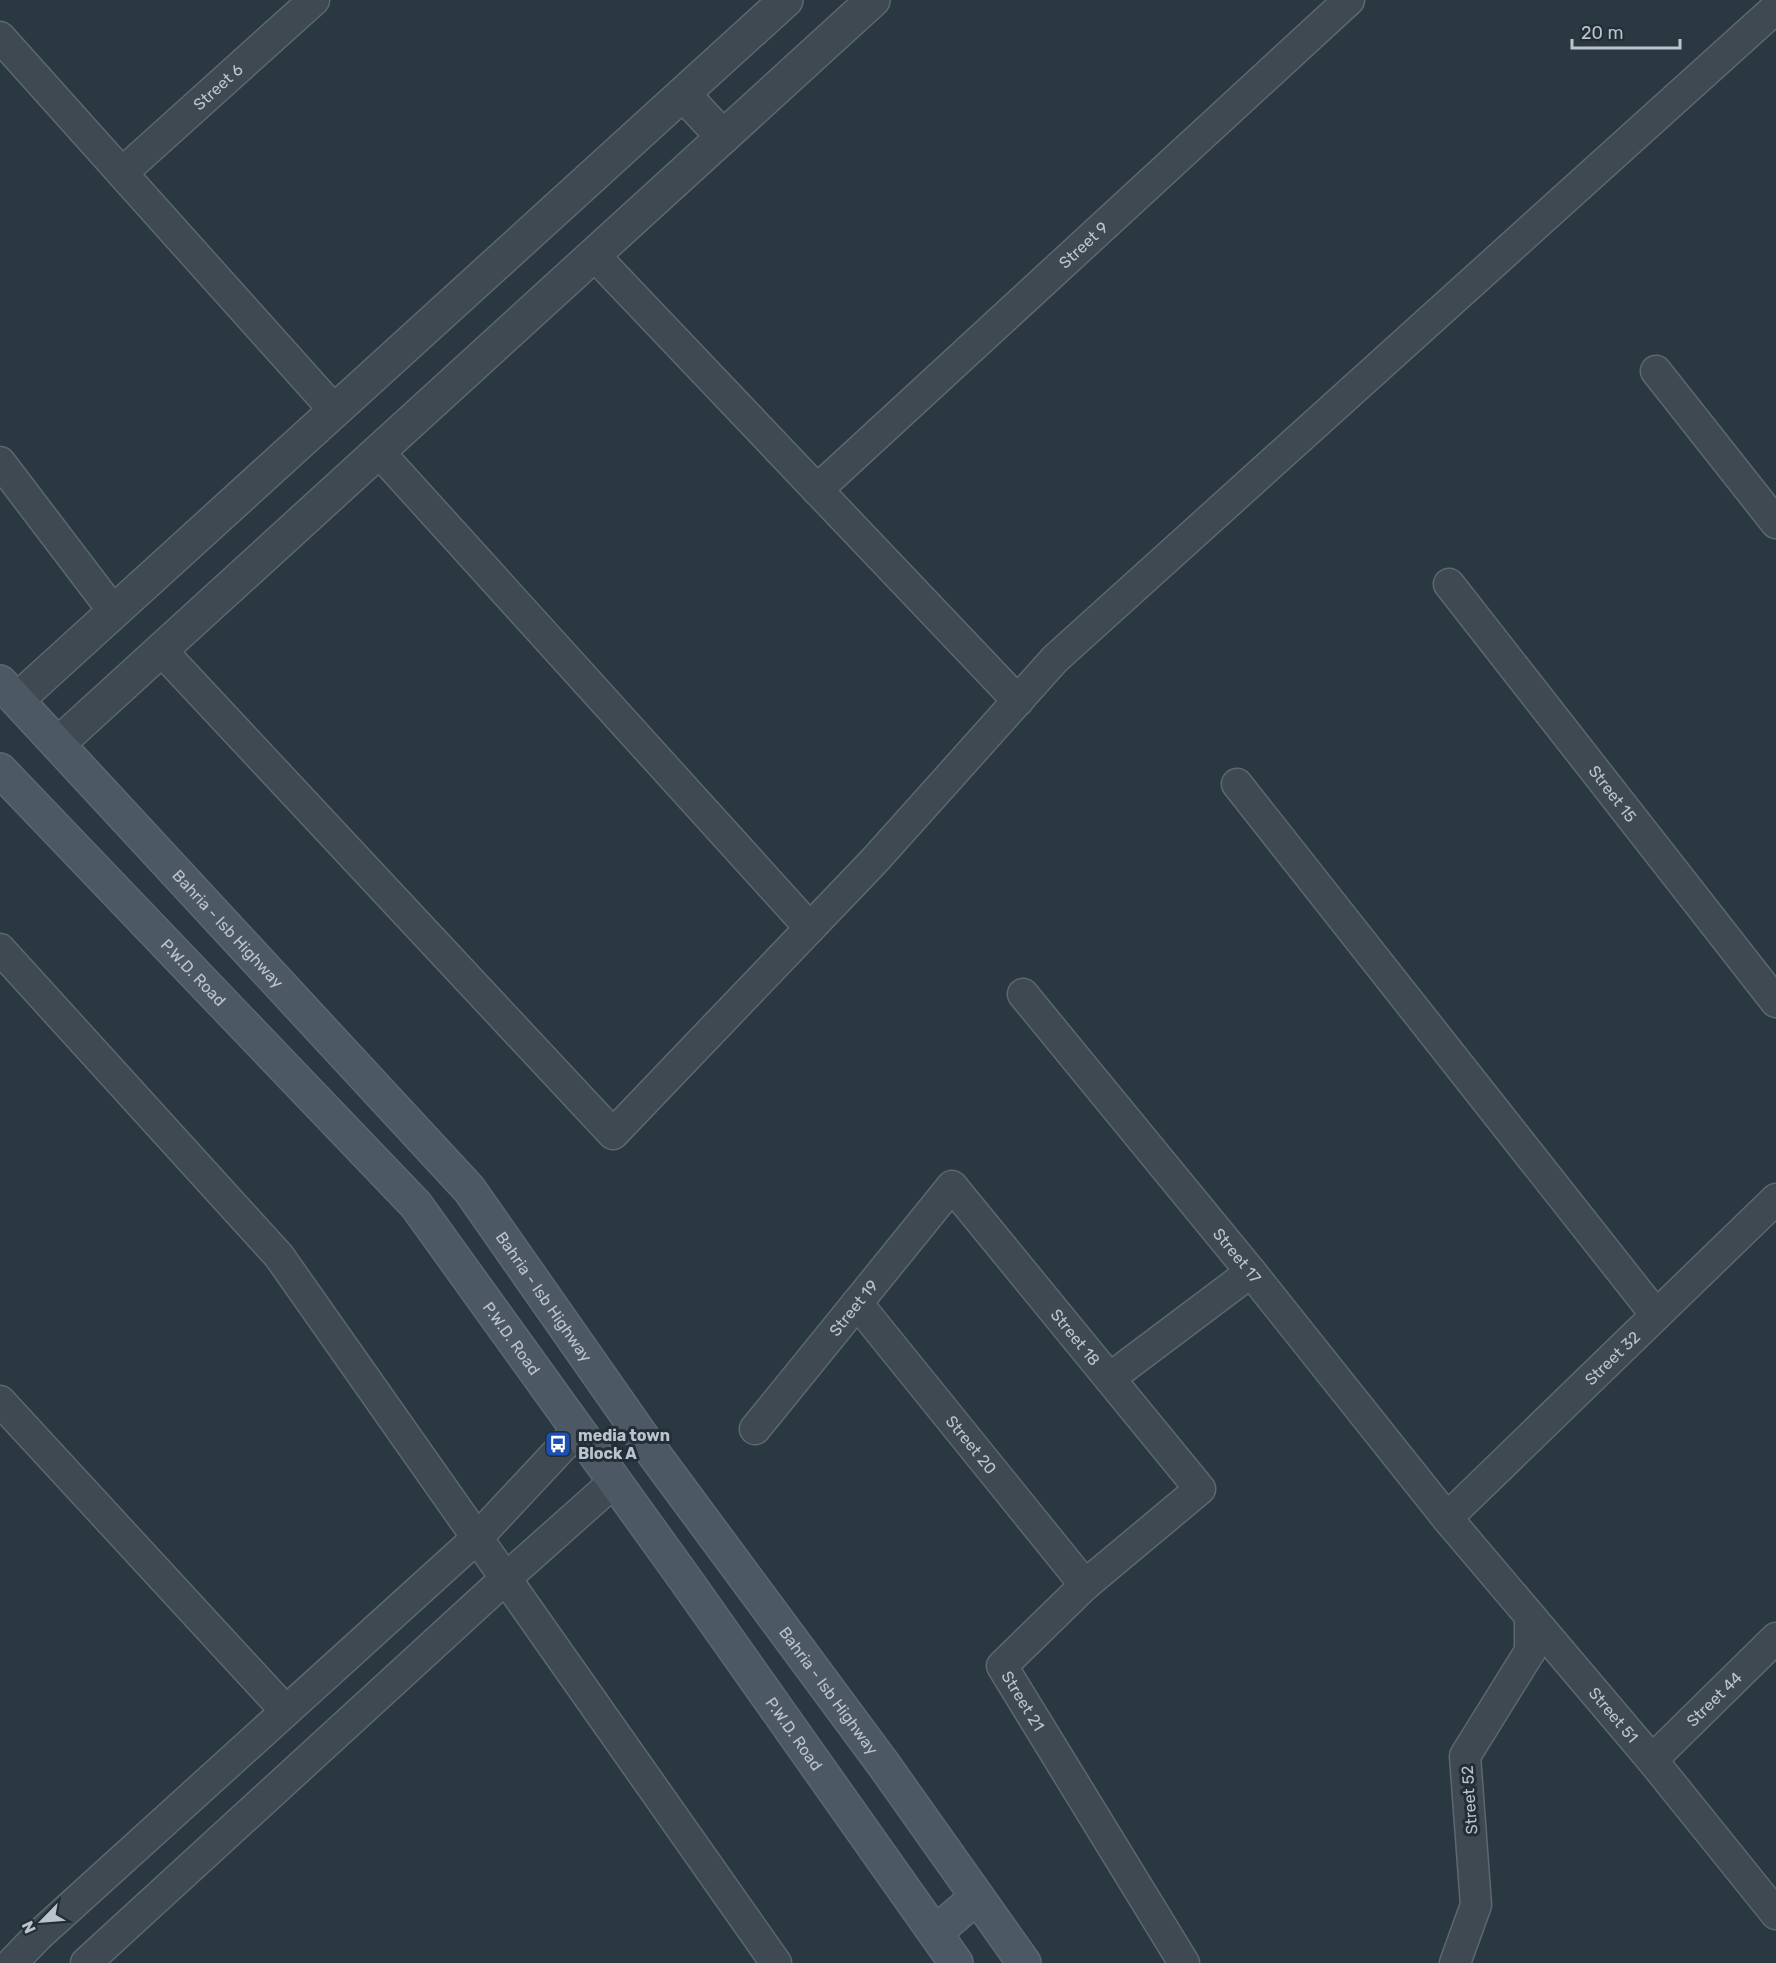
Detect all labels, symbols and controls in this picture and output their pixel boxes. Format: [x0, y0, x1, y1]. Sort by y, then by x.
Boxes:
scale bar [1572, 12, 1680, 50]
text: 20 m [1581, 22, 1623, 44]
street label: Street 6 [190, 60, 247, 114]
street label: Street 9 [1055, 218, 1112, 272]
street label: Street 15 [1585, 762, 1641, 826]
street label: Bahria - Isb Highway [168, 866, 287, 992]
street label: P.W.D. Road [157, 935, 230, 1010]
street label: Street 17 [1209, 1224, 1265, 1287]
street label: Bahria - Isb Highway [492, 1228, 596, 1366]
street label: Street 19 [825, 1276, 882, 1340]
street label: P.W.D. Road [479, 1298, 544, 1379]
street label: Street 18 [1047, 1305, 1104, 1369]
street label: Street 32 [1581, 1327, 1644, 1389]
street label: Street 20 [942, 1412, 1000, 1478]
place label: media town Block A [578, 1426, 670, 1463]
bus stop icon: media town Block A [543, 1429, 573, 1459]
street label: Bahria - Isb Highway [775, 1623, 882, 1759]
street label: Street 21 [997, 1668, 1048, 1734]
street label: Street 44 [1683, 1668, 1746, 1731]
street label: Street 51 [1585, 1684, 1642, 1747]
street label: P.W.D. Road [761, 1694, 826, 1774]
street label: Street 52 [1458, 1765, 1481, 1835]
north arrow [12, 1891, 72, 1951]
text: N [18, 1918, 40, 1936]

